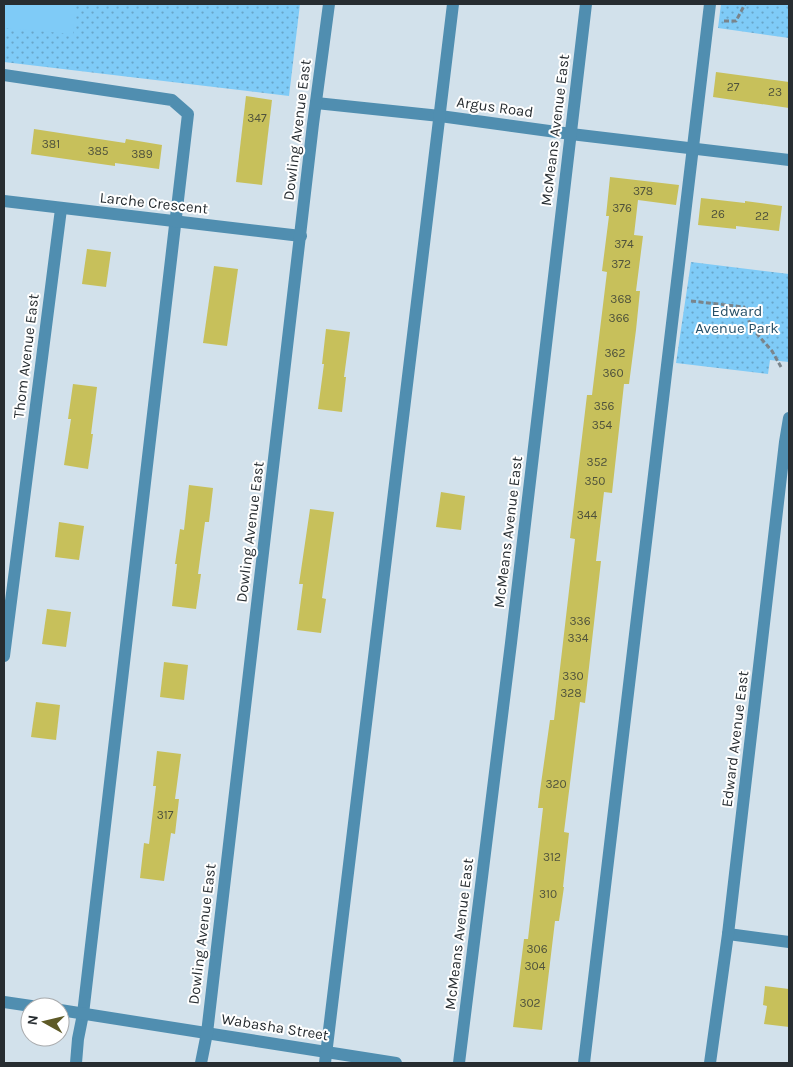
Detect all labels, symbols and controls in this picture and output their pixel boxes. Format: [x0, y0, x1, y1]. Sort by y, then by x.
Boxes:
street label: McMeans Avenue East [537, 53, 573, 207]
street label: Dowling Avenue East [279, 58, 315, 201]
house number: 27 [727, 80, 740, 94]
house number: 23 [768, 85, 782, 99]
street label: Argus Road [455, 93, 535, 121]
house number: 347 [247, 111, 267, 125]
house number: 381 [42, 137, 60, 151]
house number: 385 [87, 144, 109, 158]
house number: 389 [131, 147, 153, 161]
house number: 378 [633, 184, 653, 198]
street label: Larche Crescent [99, 188, 210, 218]
house number: 376 [612, 201, 632, 215]
house number: 26 [711, 207, 725, 221]
house number: 22 [755, 209, 769, 223]
house number: 374 [614, 237, 634, 251]
house number: 372 [611, 257, 631, 271]
street label: Thom Avenue East [9, 292, 43, 419]
house number: 368 [610, 292, 632, 306]
park label: Edward Avenue Park [695, 302, 779, 337]
house number: 366 [609, 311, 630, 325]
house number: 362 [605, 346, 625, 360]
house number: 360 [602, 366, 624, 380]
house number: 356 [594, 399, 614, 413]
house number: 354 [592, 418, 613, 432]
street label: McMeans Avenue East [490, 455, 526, 609]
house number: 352 [587, 455, 607, 469]
street label: Dowling Avenue East [232, 460, 268, 603]
house number: 350 [585, 474, 605, 488]
house number: 344 [577, 508, 598, 522]
house number: 336 [569, 614, 591, 628]
house number: 334 [568, 631, 589, 645]
house number: 330 [562, 669, 584, 683]
street label: Edward Avenue East [718, 669, 752, 808]
house number: 328 [560, 686, 582, 700]
house number: 320 [545, 777, 567, 791]
house number: 317 [157, 808, 174, 822]
house number: 312 [543, 850, 561, 864]
street label: McMeans Avenue East [441, 857, 477, 1011]
street label: Dowling Avenue East [184, 862, 220, 1005]
house number: 310 [539, 887, 557, 901]
house number: 306 [526, 942, 548, 956]
house number: 304 [525, 959, 546, 973]
house number: 302 [519, 996, 541, 1010]
north arrow [20, 997, 70, 1047]
street label: Wabasha Street [220, 1010, 330, 1044]
text: N [24, 1014, 42, 1026]

